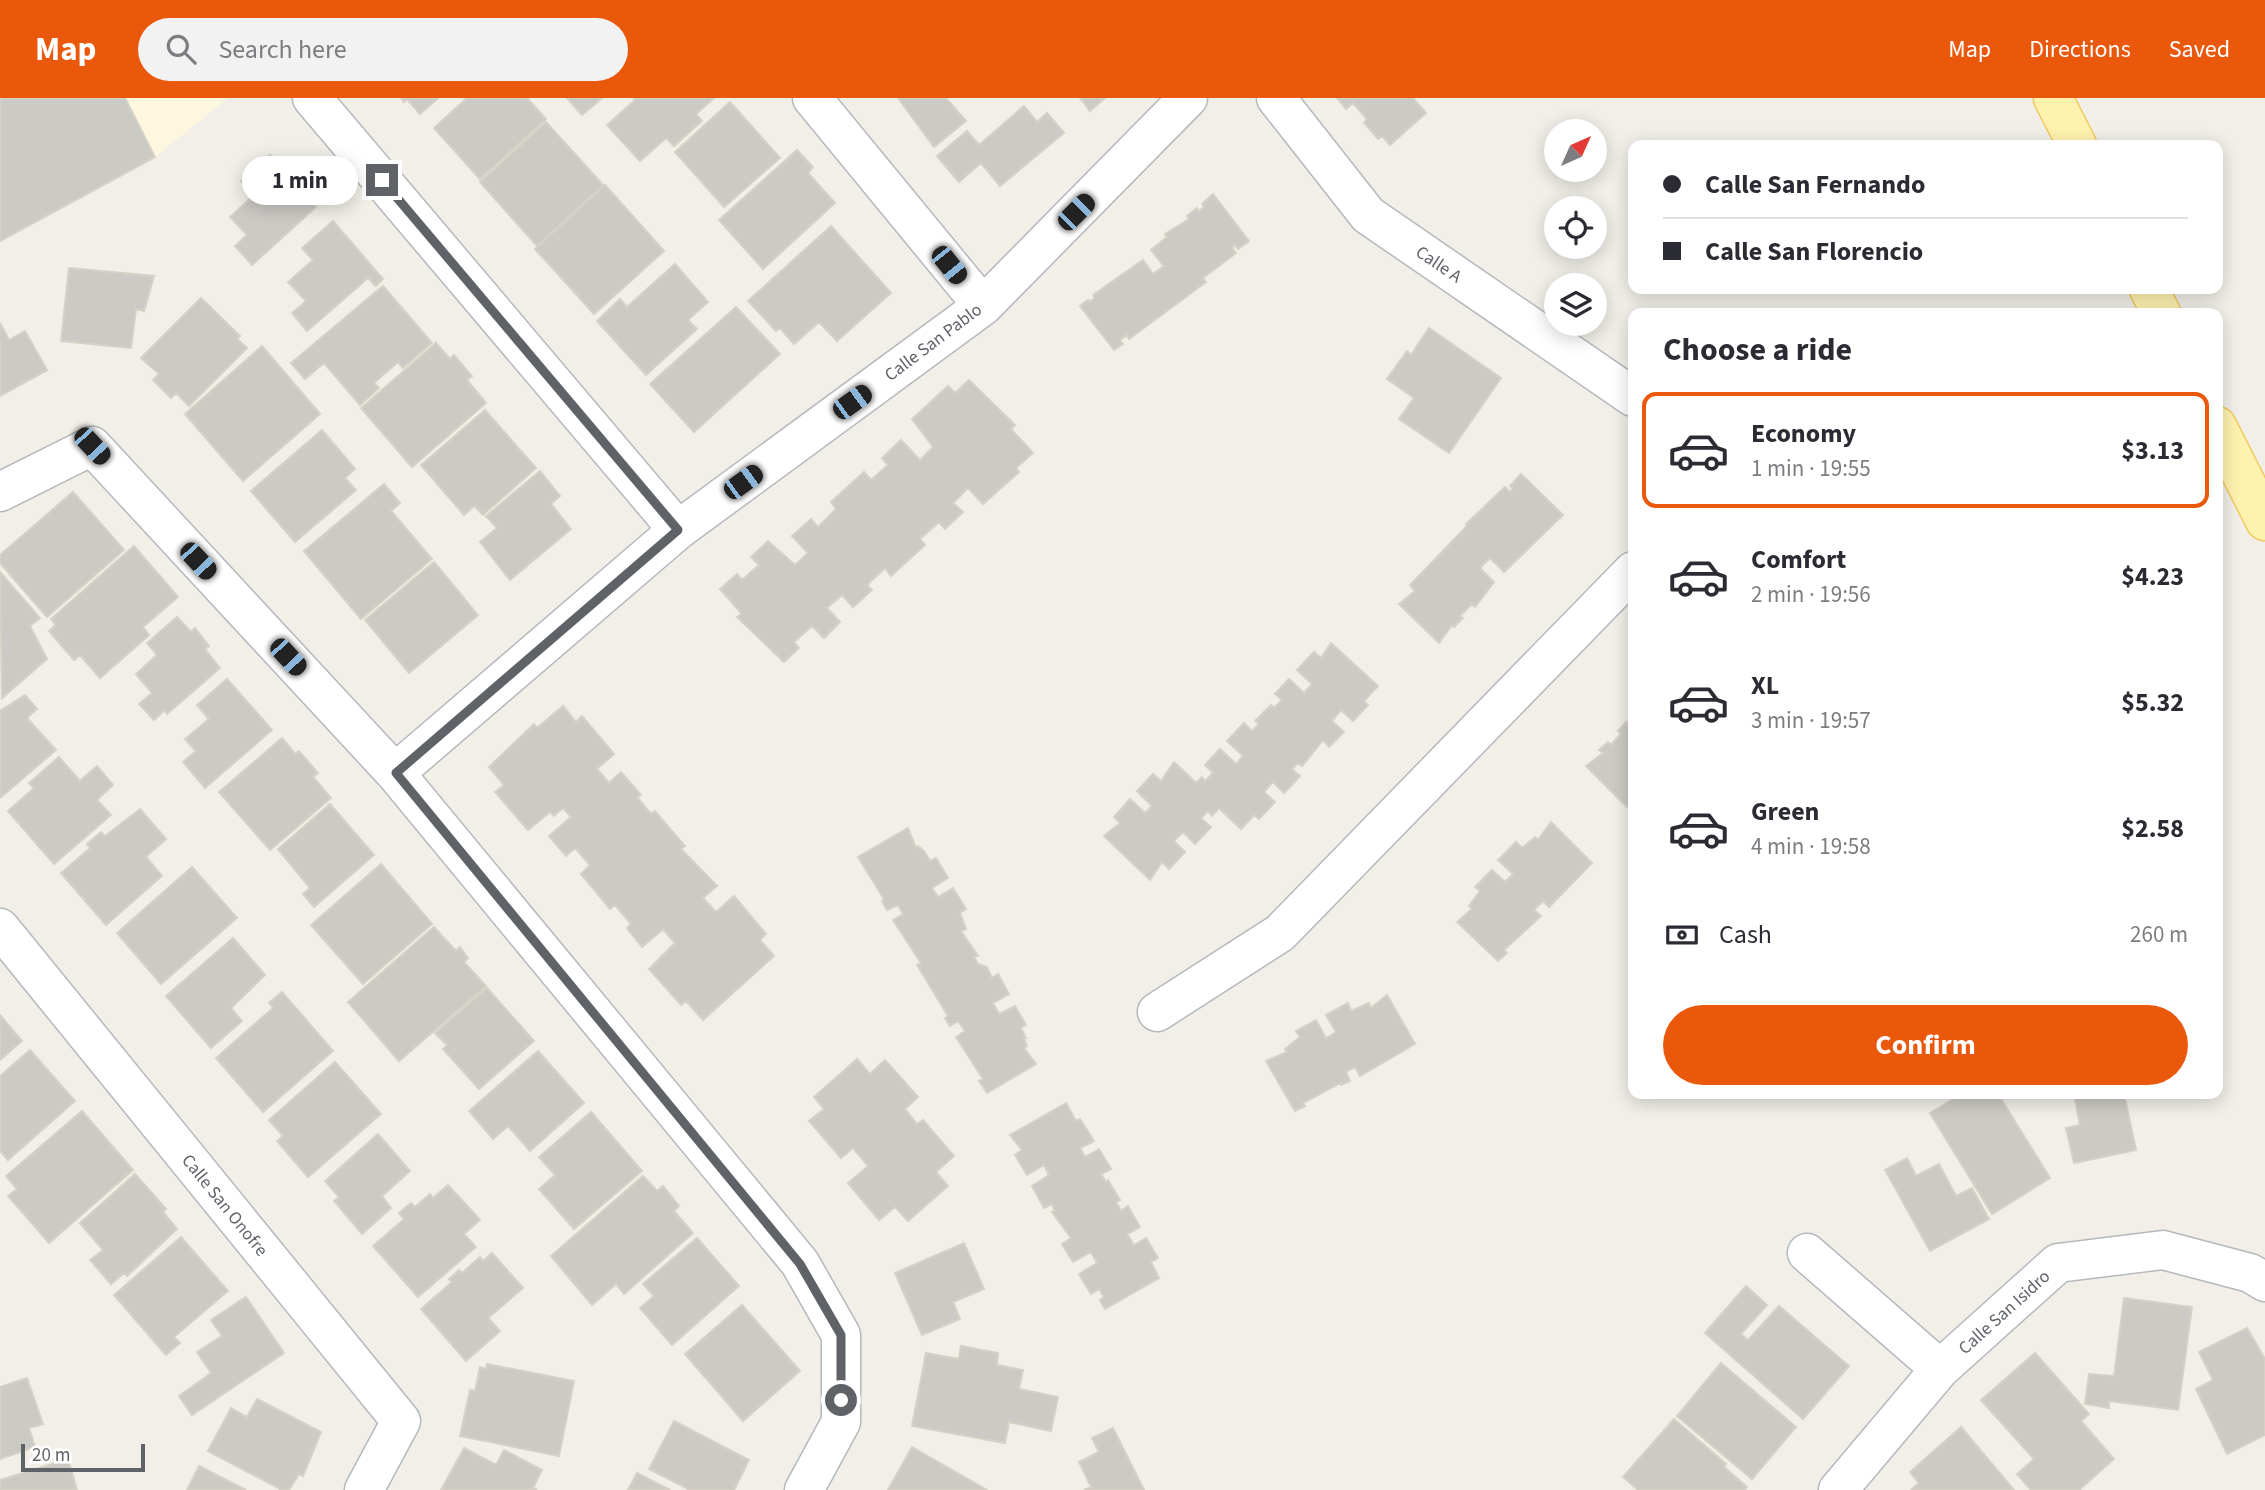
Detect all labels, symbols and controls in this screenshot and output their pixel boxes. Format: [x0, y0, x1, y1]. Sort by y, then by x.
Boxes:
search box [138, 18, 628, 81]
text: Map [35, 26, 96, 73]
icon: search [162, 30, 200, 68]
text: Search here [218, 31, 347, 68]
text: Map [1948, 32, 1991, 67]
text: Directions [2029, 32, 2131, 67]
text: Saved [2169, 32, 2230, 67]
north arrow [1544, 119, 1606, 182]
map controls [1544, 119, 1607, 336]
callout: 1 min [242, 155, 358, 204]
text: 1 min [272, 164, 328, 197]
route end [366, 164, 398, 196]
text: Calle San Fernando [1705, 166, 1925, 203]
car [1054, 190, 1099, 234]
button: locate [1544, 196, 1607, 259]
text: Calle San Florencio [1705, 233, 1923, 270]
street label: Calle A [1411, 240, 1467, 289]
car [928, 242, 971, 288]
button: layers [1544, 273, 1607, 336]
street label: Calle San Pablo [879, 298, 987, 387]
text: Choose a ride [1663, 327, 1852, 373]
car [829, 381, 876, 423]
text: Economy [1751, 415, 1856, 452]
icon: car [1667, 419, 1730, 482]
car [70, 423, 115, 469]
text: $3.13 [2121, 432, 2184, 469]
text: 1 min · 19:55 [1751, 452, 1871, 485]
car [720, 461, 767, 503]
car [176, 538, 221, 584]
text: Comfort [1751, 541, 1846, 578]
icon: car [1667, 545, 1730, 608]
text: $4.23 [2121, 558, 2184, 595]
text: 2 min · 19:56 [1751, 578, 1871, 611]
car [266, 634, 311, 680]
text: XL [1751, 667, 1779, 704]
icon: car [1667, 671, 1730, 734]
text: $5.32 [2121, 684, 2184, 721]
text: 3 min · 19:57 [1751, 704, 1871, 737]
text: Green [1751, 793, 1819, 830]
icon: car [1667, 797, 1730, 860]
text: $2.58 [2121, 810, 2184, 847]
text: 4 min · 19:58 [1751, 830, 1871, 863]
icon: cash [1663, 916, 1701, 954]
text: Cash [1719, 916, 1772, 953]
text: 260 m [2130, 918, 2188, 951]
button: Confirm [1663, 1005, 2188, 1085]
street label: Calle San Onofre [176, 1149, 274, 1262]
street label: Calle San Isidro [1953, 1264, 2056, 1360]
route start [825, 1384, 857, 1416]
scale bar [21, 1441, 145, 1473]
text: 20 m [32, 1442, 70, 1469]

